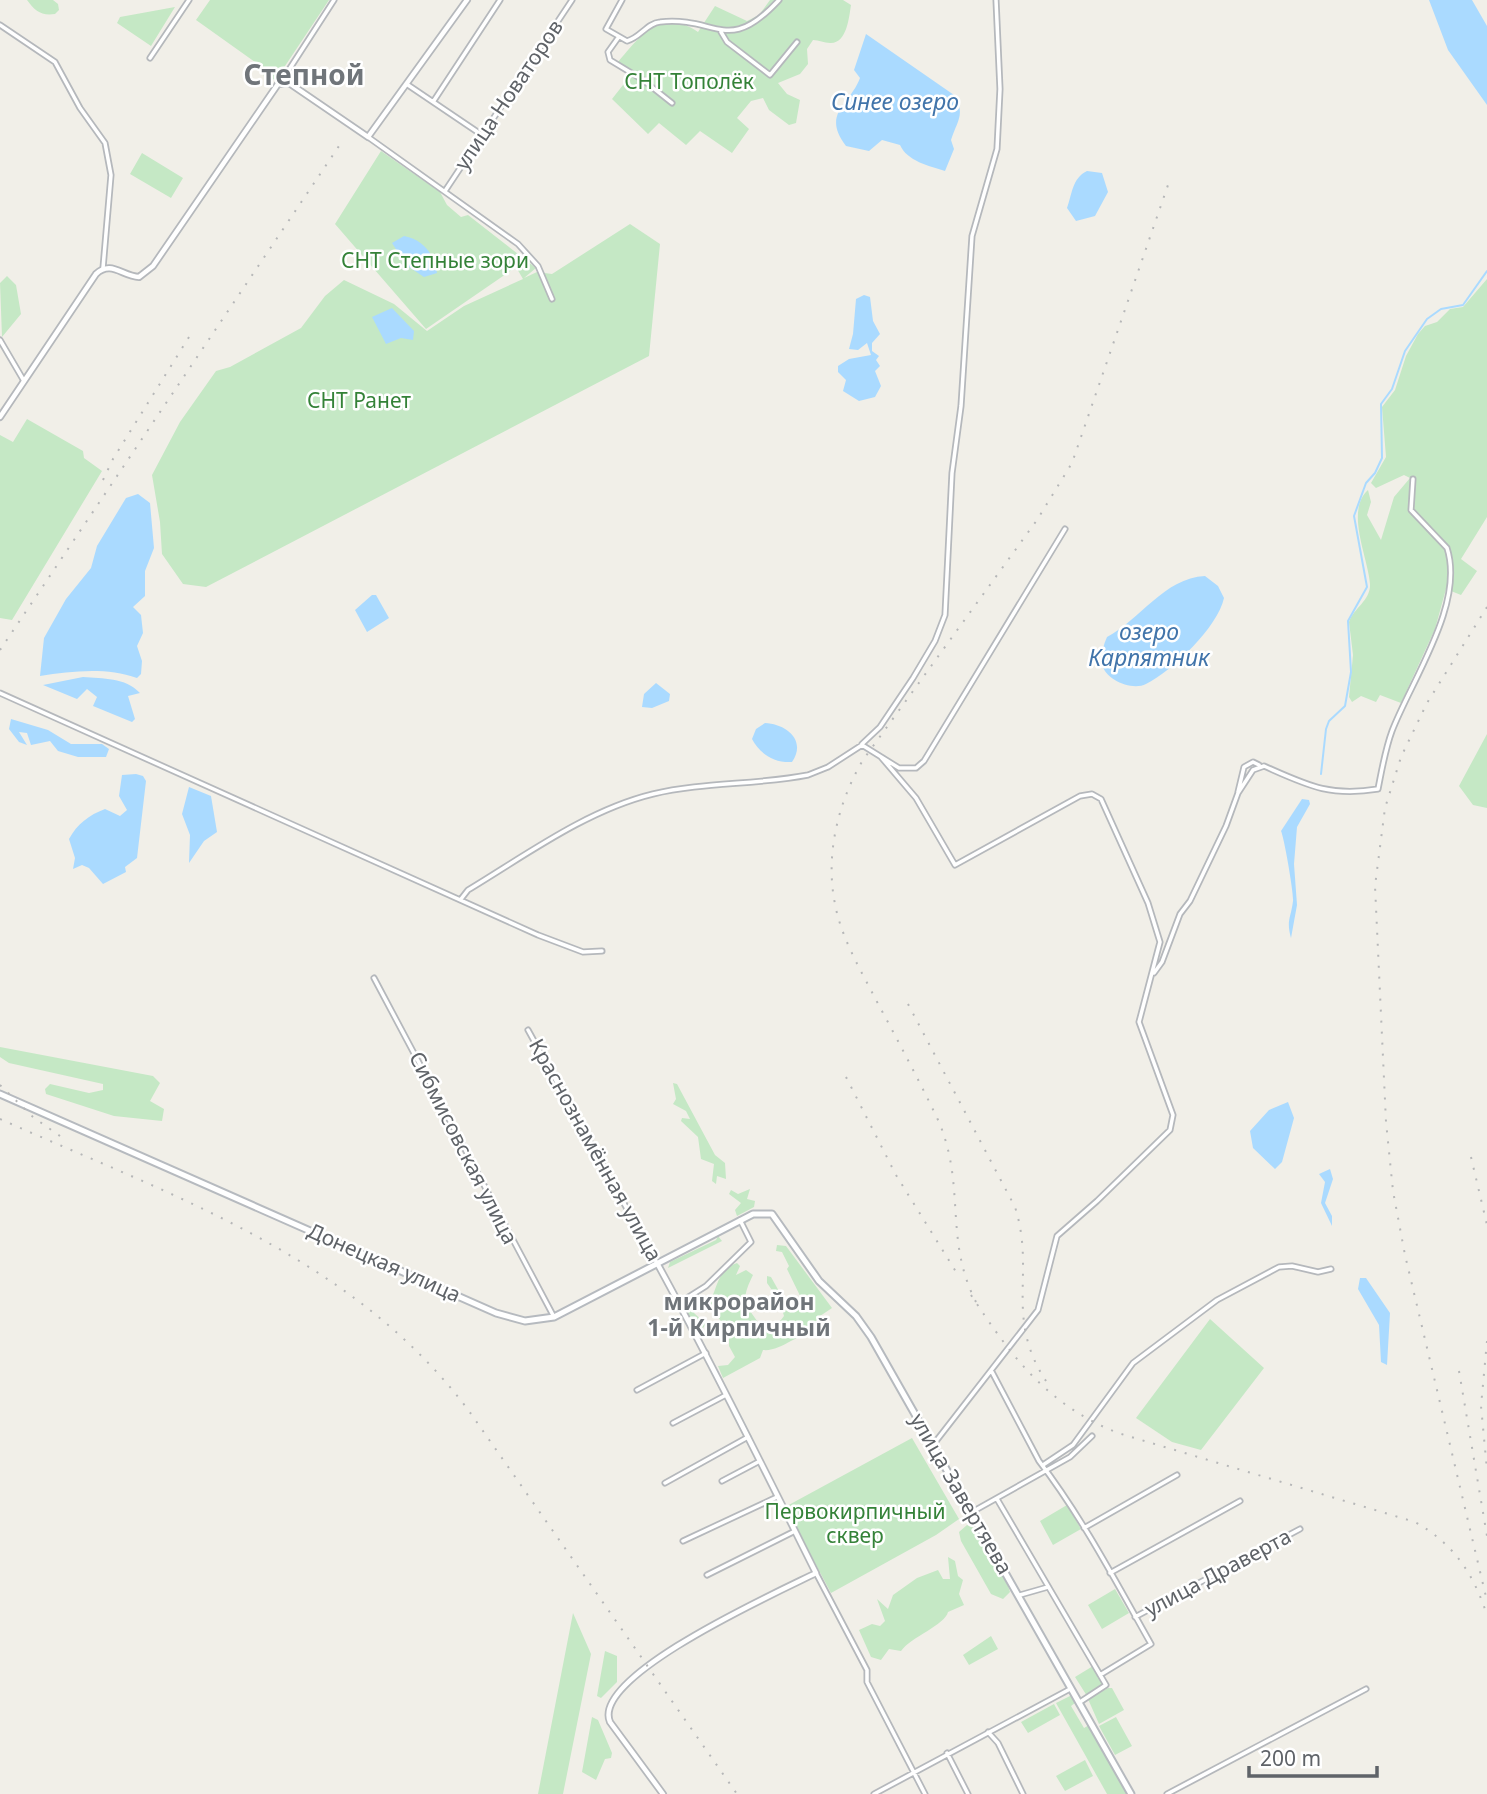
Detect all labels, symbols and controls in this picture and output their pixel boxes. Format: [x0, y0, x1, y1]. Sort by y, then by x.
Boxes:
street label: улица Новаторов [447, 14, 569, 175]
district label: Степной [243, 55, 365, 93]
park label: СНТ Тополёк [624, 67, 754, 95]
water label: Синее озеро [831, 85, 959, 117]
park label: СНТ Степные зори [341, 246, 529, 274]
park label: СНТ Ранет [307, 386, 411, 414]
water label: озеро Карпятник [1088, 615, 1211, 673]
street label: Краснознамённая улица [523, 1033, 669, 1266]
street label: Сибмисовская улица [403, 1047, 525, 1249]
street label: Донецкая улица [304, 1216, 465, 1308]
district label: микрорайон 1-й Кирпичный [647, 1285, 831, 1343]
street label: улица Завертяева [904, 1408, 1019, 1579]
park label: Первокирпичный сквер [764, 1497, 946, 1549]
street label: улица Драверта [1139, 1522, 1296, 1623]
scale bar [1249, 1734, 1377, 1778]
text: 200 m [1260, 1744, 1321, 1772]

